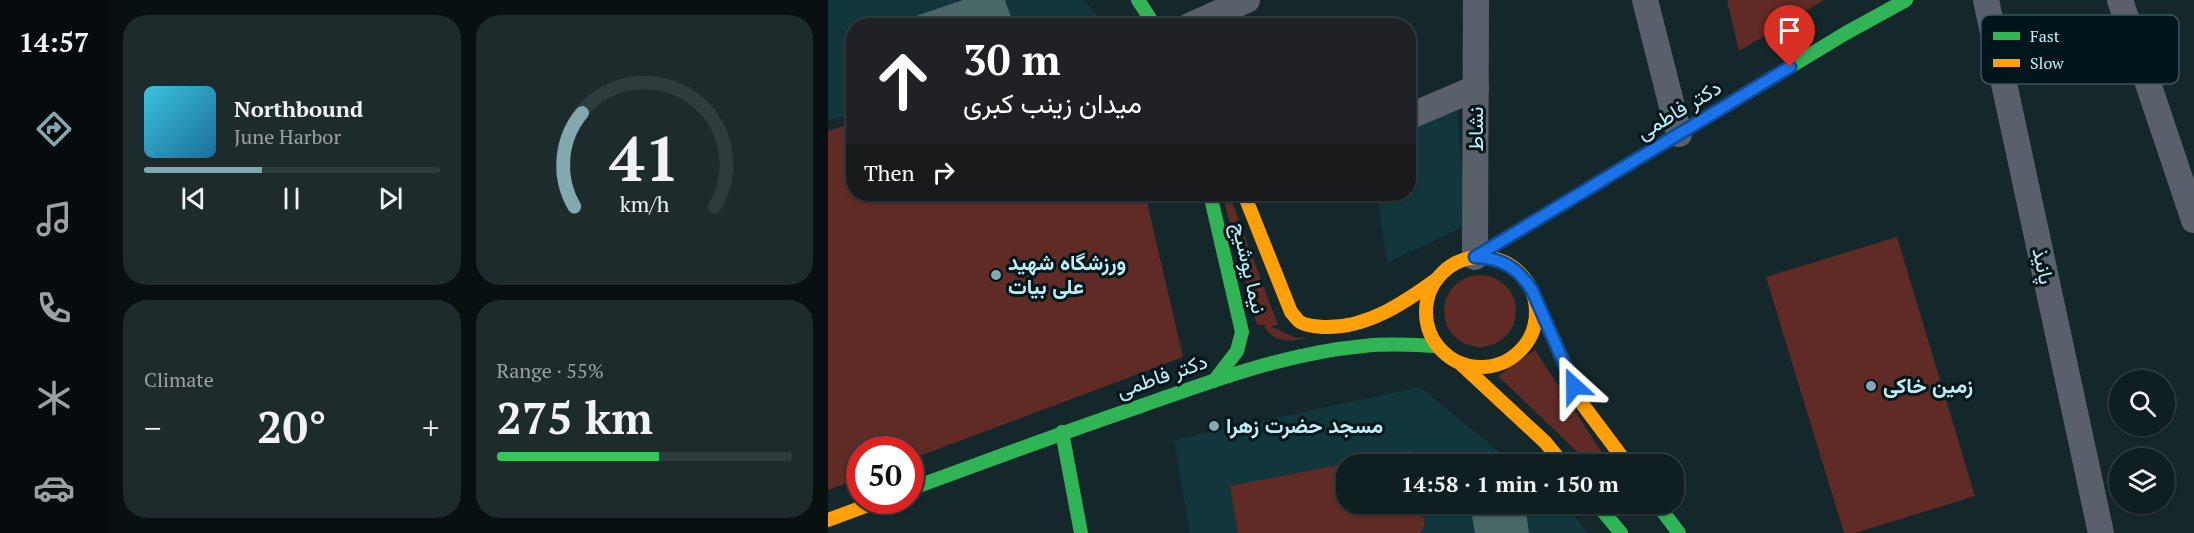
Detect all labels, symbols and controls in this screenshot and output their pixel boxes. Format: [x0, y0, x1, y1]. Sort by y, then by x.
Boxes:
pin [1764, 5, 1815, 67]
icon: arrive [1773, 14, 1806, 47]
legend [1981, 15, 2179, 84]
text: 14:57 [19, 24, 89, 60]
text: Fast [2030, 25, 2060, 47]
text: 30 m [963, 31, 1061, 87]
icon: ahead [864, 42, 942, 120]
text: Slow [2030, 52, 2064, 74]
street label: دکتر فاطمی [1631, 73, 1726, 146]
text: میدان زینب کبری [963, 85, 1142, 121]
text: Northbound [234, 94, 363, 123]
street label: نشاط [1461, 107, 1489, 151]
icon: directions [33, 108, 75, 150]
text: 41 [609, 116, 680, 199]
text: June Harbor [234, 123, 341, 150]
icon: right [927, 156, 960, 189]
text: Then [864, 158, 915, 187]
icon: previous [177, 182, 210, 215]
icon: pause [275, 182, 308, 215]
icon: next [374, 182, 407, 215]
text: km/h [619, 191, 669, 219]
icon: music [33, 198, 75, 240]
street label: نیما یوشیج [1225, 219, 1274, 316]
street label: پانیذ [2025, 245, 2061, 287]
place label: ورزشگاه شهید علی بیات [1008, 248, 1126, 300]
marker: ورزشگاه شهید علی بیات [989, 268, 1003, 282]
icon: phone [33, 287, 75, 329]
street label: دکتر فاطمی [1112, 346, 1211, 404]
position arrow [1542, 354, 1606, 418]
text: Range · 55% [497, 357, 604, 384]
text: Climate [144, 366, 214, 393]
map controls [2109, 370, 2175, 514]
button: search [2109, 370, 2175, 436]
place label: زمین خاکی [1883, 371, 1973, 399]
icon: climate [33, 377, 75, 419]
marker: زمین خاکی [1864, 379, 1878, 393]
text: 275 km [497, 387, 653, 447]
text: 20° [257, 396, 326, 456]
text: − [144, 406, 162, 449]
text: + [422, 406, 440, 449]
place label: مسجد حضرت زهرا [1226, 411, 1383, 439]
marker: مسجد حضرت زهرا [1207, 419, 1221, 433]
speed limit sign: 50 [846, 436, 924, 514]
button: layers [2109, 448, 2175, 514]
icon: car [33, 467, 75, 509]
text: 14:58 · 1 min · 150 m [1401, 469, 1619, 498]

